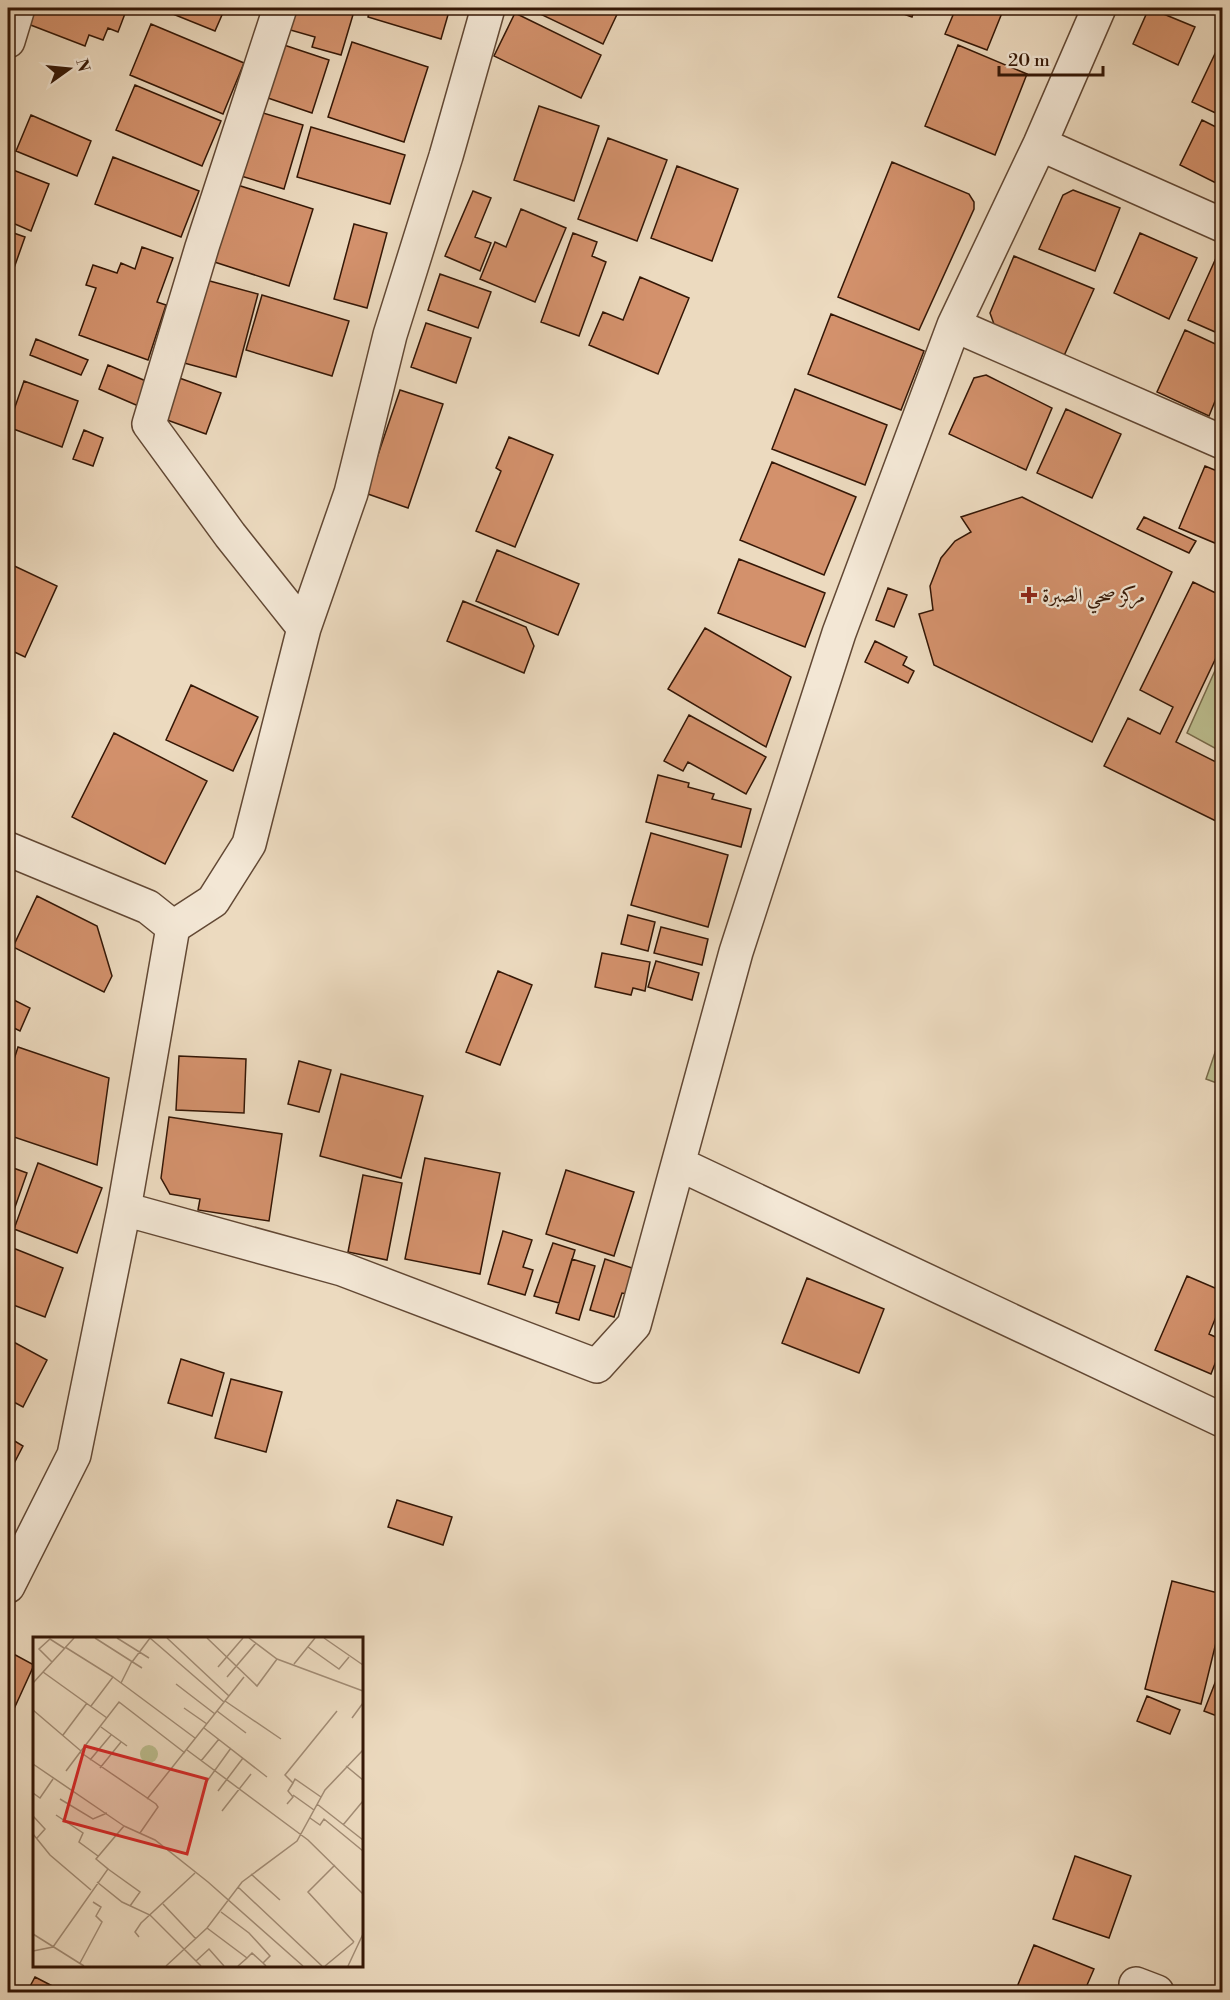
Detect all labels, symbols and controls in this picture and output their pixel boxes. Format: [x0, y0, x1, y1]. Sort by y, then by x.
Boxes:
north arrow [39, 39, 99, 99]
scale bar [999, 39, 1102, 77]
text: 20 m [1008, 49, 1050, 72]
text: N [71, 57, 94, 74]
place label: مركز صحي الصبرة [1042, 584, 1145, 614]
marker: مركز صحي الصبرة [1020, 586, 1038, 604]
inset map [33, 1637, 363, 1967]

